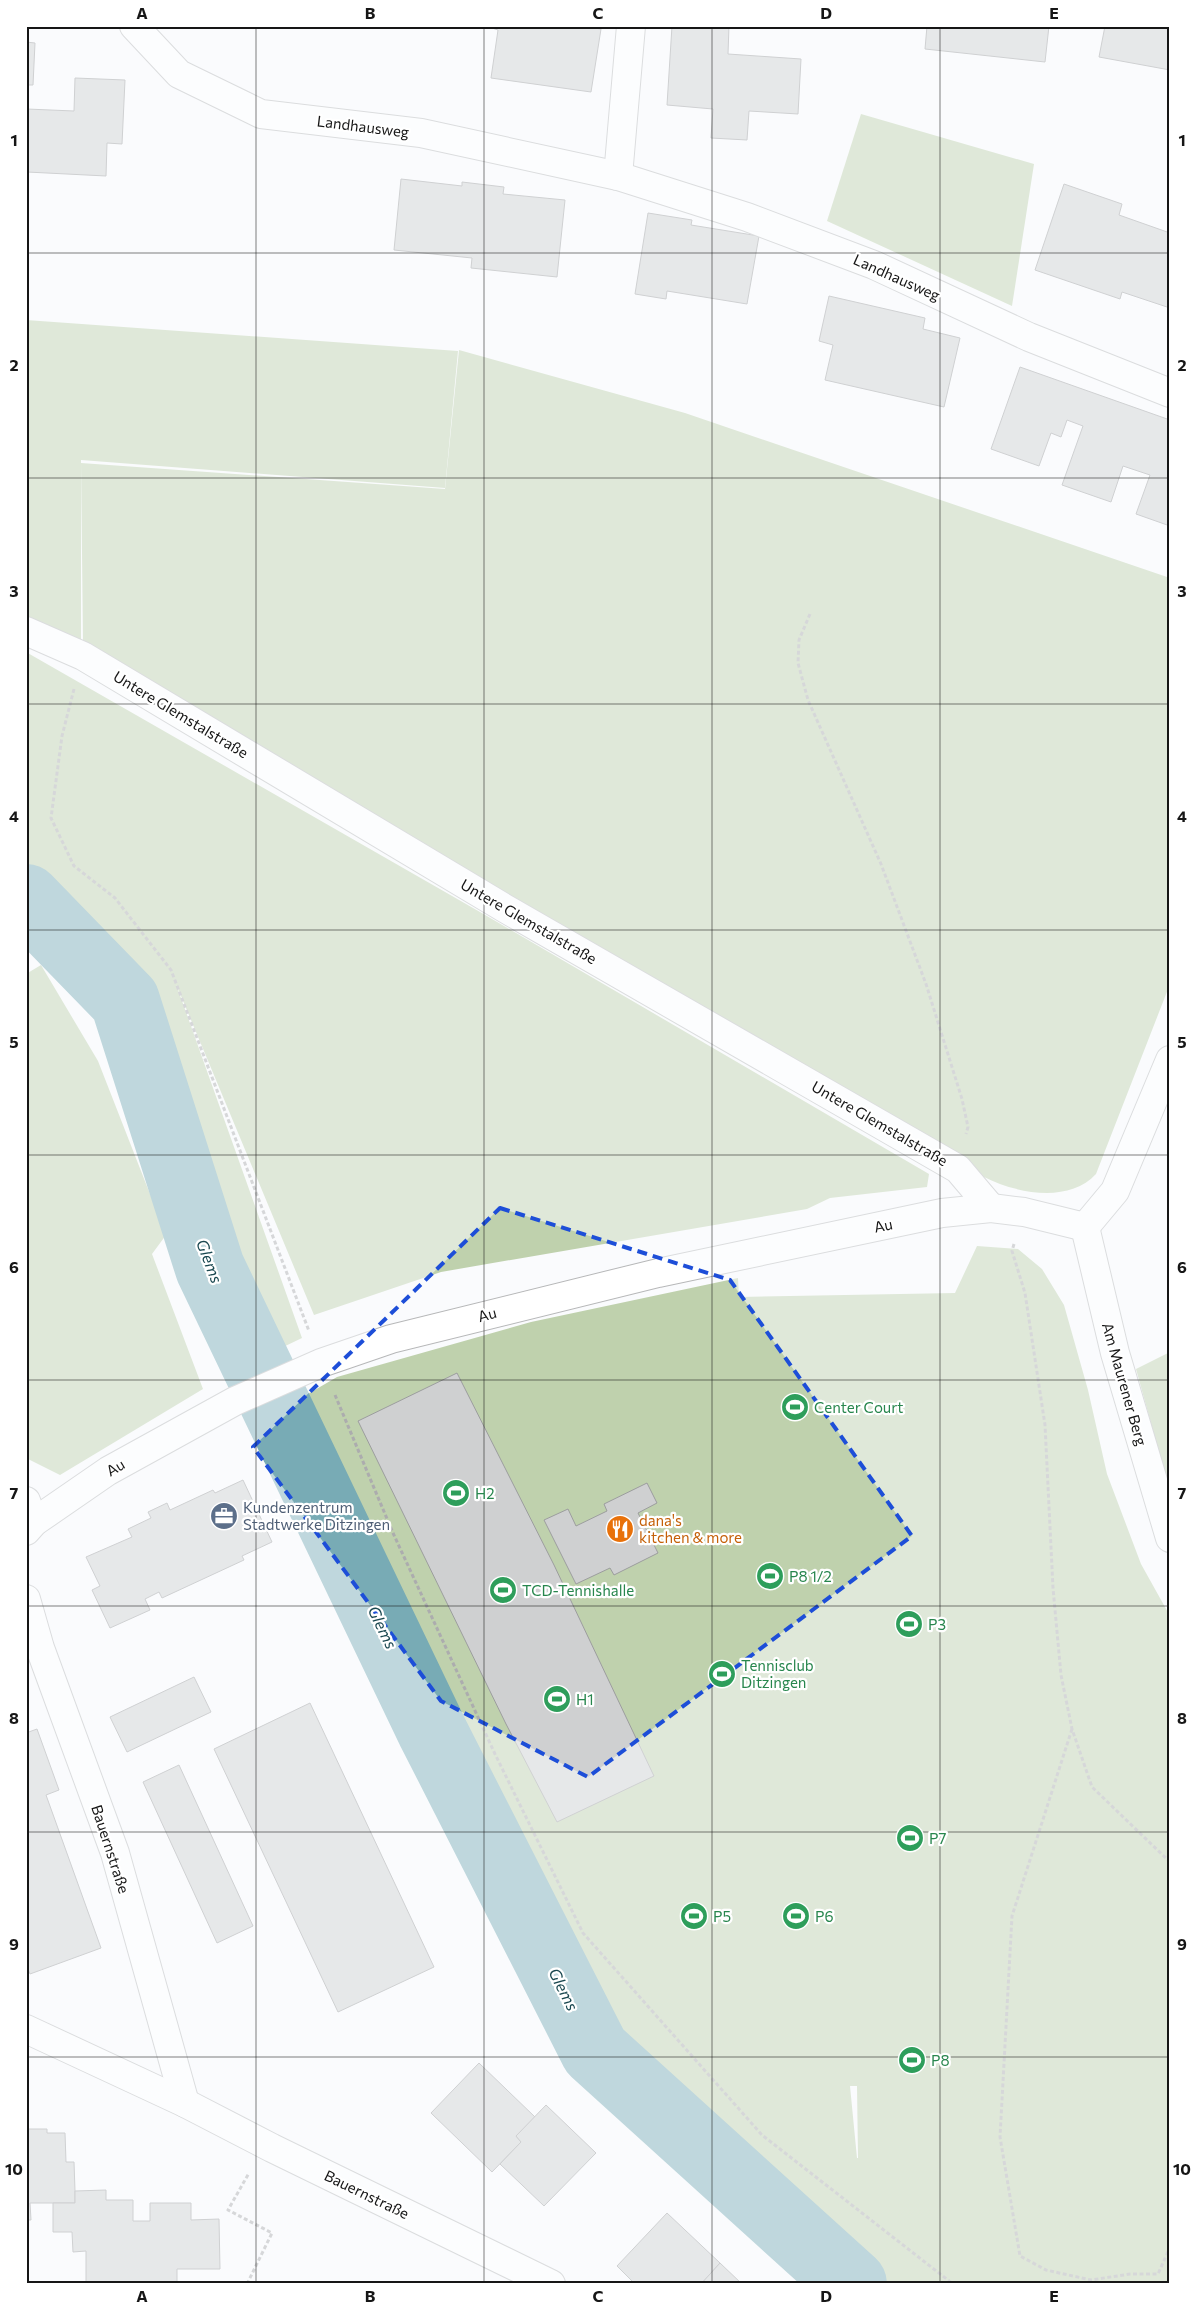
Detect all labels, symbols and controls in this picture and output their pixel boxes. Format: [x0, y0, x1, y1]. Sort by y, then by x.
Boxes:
text: A [136, 3, 148, 22]
text: B [365, 3, 376, 22]
text: C [593, 3, 604, 22]
text: D [820, 3, 832, 22]
text: E [1049, 3, 1059, 22]
street label: Landhausweg [316, 111, 410, 141]
text: 1 [10, 130, 18, 149]
text: 1 [1178, 130, 1186, 149]
street label: Landhausweg [851, 250, 943, 304]
text: 2 [9, 355, 19, 374]
text: 2 [1177, 355, 1187, 374]
text: 3 [9, 581, 19, 600]
text: 3 [1177, 581, 1187, 600]
street label: Untere Glemstalstraße [110, 667, 252, 761]
text: 4 [9, 806, 19, 825]
text: 4 [1177, 806, 1187, 825]
street label: Untere Glemstalstraße [458, 875, 600, 967]
text: 5 [9, 1032, 19, 1051]
text: 5 [1177, 1032, 1187, 1051]
street label: Untere Glemstalstraße [809, 1077, 951, 1169]
street label: Au [872, 1214, 894, 1236]
water label: Glems [193, 1236, 227, 1286]
text: 6 [9, 1257, 19, 1276]
text: 6 [1177, 1257, 1187, 1276]
street label: Au [476, 1303, 498, 1325]
street label: Am Maurener Berg [1099, 1320, 1151, 1448]
sports icon: Center Court [780, 1392, 810, 1422]
place label: Center Court [814, 1398, 903, 1416]
street label: Au [102, 1455, 128, 1479]
sports icon: H2 [441, 1478, 471, 1508]
text: 7 [10, 1483, 19, 1502]
text: 7 [1178, 1483, 1187, 1502]
place label: H2 [475, 1484, 495, 1502]
place label: Kundenzentrum Stadtwerke Ditzingen [243, 1498, 390, 1533]
office icon: Kundenzentrum Stadtwerke Ditzingen [209, 1501, 239, 1531]
place label: dana's kitchen & more [639, 1511, 742, 1546]
restaurant icon: dana's kitchen & more [605, 1514, 635, 1544]
sports icon: P8 1/2 [755, 1561, 785, 1591]
place label: P8 1/2 [789, 1567, 832, 1585]
sports icon: TCD-Tennishalle [488, 1575, 518, 1605]
place label: TCD-Tennishalle [522, 1581, 634, 1599]
water label: Glems [364, 1602, 402, 1652]
sports icon: P3 [894, 1609, 924, 1639]
place label: P3 [928, 1615, 946, 1633]
place label: Tennisclub Ditzingen [741, 1656, 814, 1691]
sports icon: Tennisclub Ditzingen [707, 1659, 737, 1689]
sports icon: H1 [542, 1684, 572, 1714]
place label: H1 [576, 1690, 594, 1708]
text: 8 [9, 1708, 19, 1727]
text: 8 [1177, 1708, 1187, 1727]
street label: Bauernstraße [88, 1802, 134, 1896]
sports icon: P7 [895, 1823, 925, 1853]
place label: P7 [929, 1829, 946, 1847]
sports icon: P5 [679, 1901, 709, 1931]
sports icon: P6 [781, 1901, 811, 1931]
place label: P5 [713, 1907, 731, 1925]
place label: P6 [815, 1907, 834, 1925]
text: 9 [9, 1934, 19, 1953]
text: 9 [1177, 1934, 1187, 1953]
water label: Glems [545, 1964, 583, 2014]
sports icon: P8 [897, 2045, 927, 2075]
place label: P8 [931, 2051, 950, 2069]
text: 10 [5, 2159, 23, 2178]
text: 10 [1173, 2159, 1191, 2178]
street label: Bauernstraße [322, 2166, 412, 2222]
text: A [136, 2286, 148, 2305]
text: B [365, 2286, 376, 2305]
text: C [593, 2286, 604, 2305]
text: D [820, 2286, 832, 2305]
text: E [1049, 2286, 1059, 2305]

